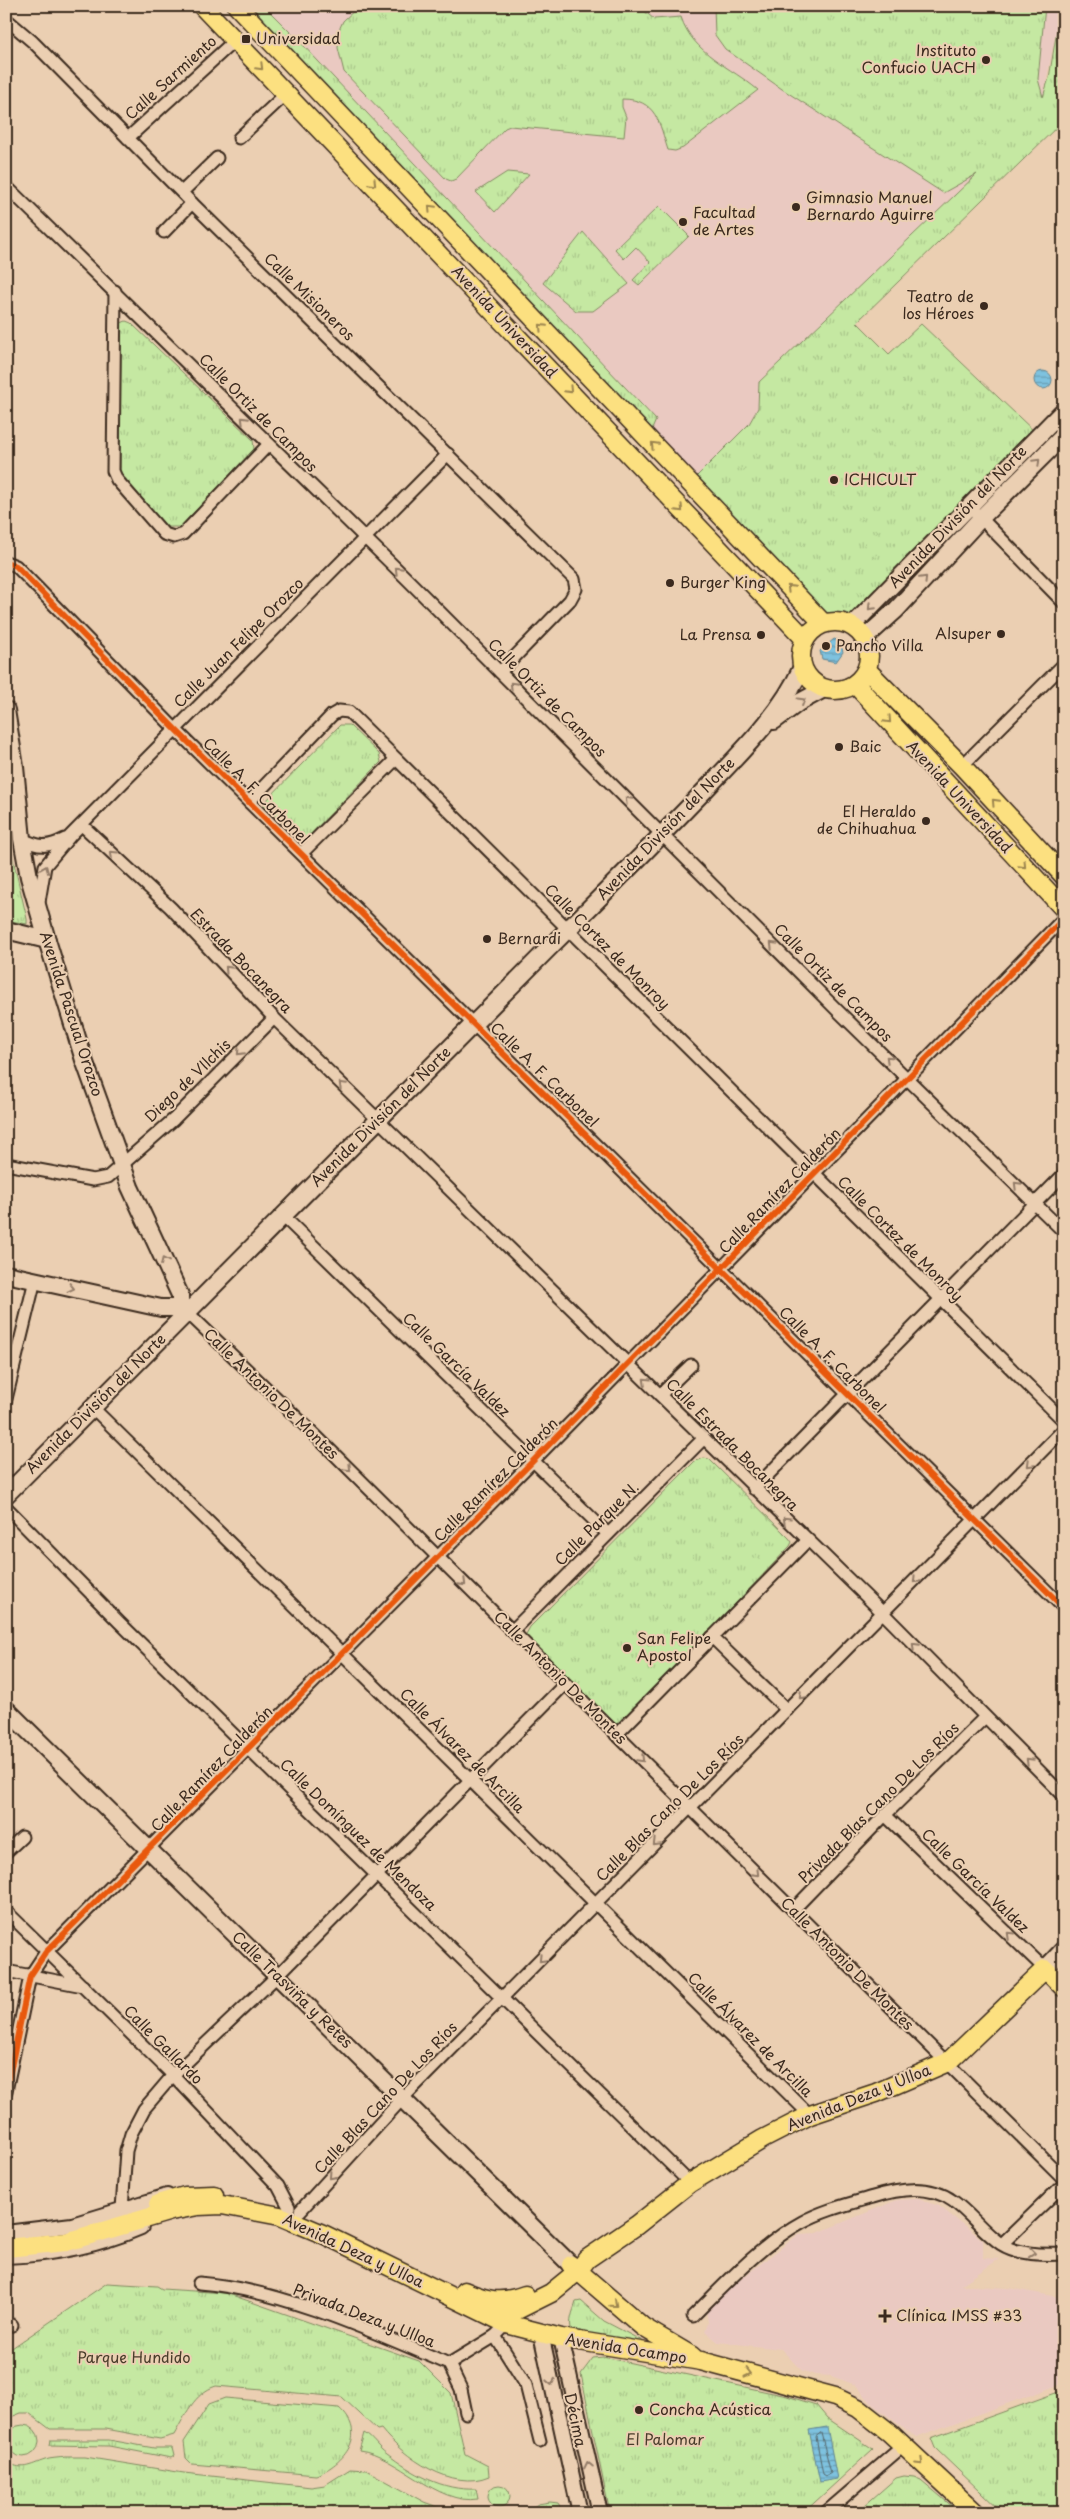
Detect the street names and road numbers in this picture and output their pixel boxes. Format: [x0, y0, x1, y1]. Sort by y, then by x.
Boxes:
street label: Calle Sarmiento [119, 29, 221, 124]
street label: Calle Misioneros [259, 247, 361, 345]
street label: Avenida Universidad [447, 260, 563, 382]
street label: Calle Ortiz de Campos [194, 347, 324, 477]
street label: Avenida División del Norte [882, 439, 1031, 592]
street label: Calle Juan Felipe Orozco [167, 571, 308, 712]
street label: Calle Ortiz de Campos [483, 632, 613, 762]
street label: Calle A. F. Carbonel [198, 731, 316, 849]
street label: Avenida Universidad [902, 735, 1018, 857]
street label: Avenida División del Norte [590, 751, 739, 904]
street label: Calle Cortez de Monroy [540, 878, 676, 1014]
street label: Estrada Bocanegra [186, 902, 299, 1018]
street label: Calle Ortiz de Campos [769, 917, 899, 1047]
street label: Avenida Pascual Orozco [35, 928, 110, 1099]
street label: Calle A. F. Carbonel [486, 1016, 604, 1132]
street label: Diego de VIlchis [139, 1033, 235, 1127]
street label: Avenida División del Norte [304, 1040, 455, 1191]
street label: Calle Ramírez Calderón [712, 1122, 845, 1258]
street label: Calle Cortez de Monroy [833, 1170, 969, 1306]
street label: Calle A. F. Carbonel [774, 1300, 892, 1418]
street label: Calle García Valdez [398, 1306, 516, 1421]
street label: Calle Antonio De Montes [199, 1322, 345, 1464]
street label: Avenida División del Norte [19, 1327, 170, 1478]
street label: Calle Estrada Bocanegra [661, 1372, 805, 1516]
street label: Calle Ramírez Calderón [428, 1412, 562, 1546]
street label: Calle Parque N. [549, 1476, 643, 1570]
street label: Calle Antonio De Montes [489, 1605, 633, 1749]
street label: Calle Álvarez de Arcilla [395, 1682, 531, 1818]
street label: Calle Ramírez Calderón [144, 1700, 277, 1836]
street label: Privada Blas Cano De Los Ríos [792, 1716, 964, 1888]
street label: Calle Blas Cano De Los Ríos [590, 1728, 748, 1886]
street label: Calle Domínguez de Mendoza [275, 1752, 443, 1916]
street label: Calle García Valdez [917, 1822, 1035, 1937]
street label: Calle Antonio De Montes [776, 1891, 920, 2035]
street label: Calle Trasviña y Retes [228, 1925, 359, 2053]
street label: Calle Álvarez de Arcilla [683, 1966, 819, 2102]
street label: Calle Gallardo [119, 1999, 209, 2089]
street label: Calle Blas Cano De Los Ríos [308, 2016, 462, 2178]
street label: Avenida Deza y Ulloa [783, 2057, 934, 2136]
street label: Avenida Deza y Ulloa [279, 2207, 429, 2293]
street label: Privada Deza y Ulloa [290, 2277, 440, 2353]
street label: Avenida Ocampo [564, 2327, 688, 2368]
street label: Décima [559, 2390, 594, 2450]

